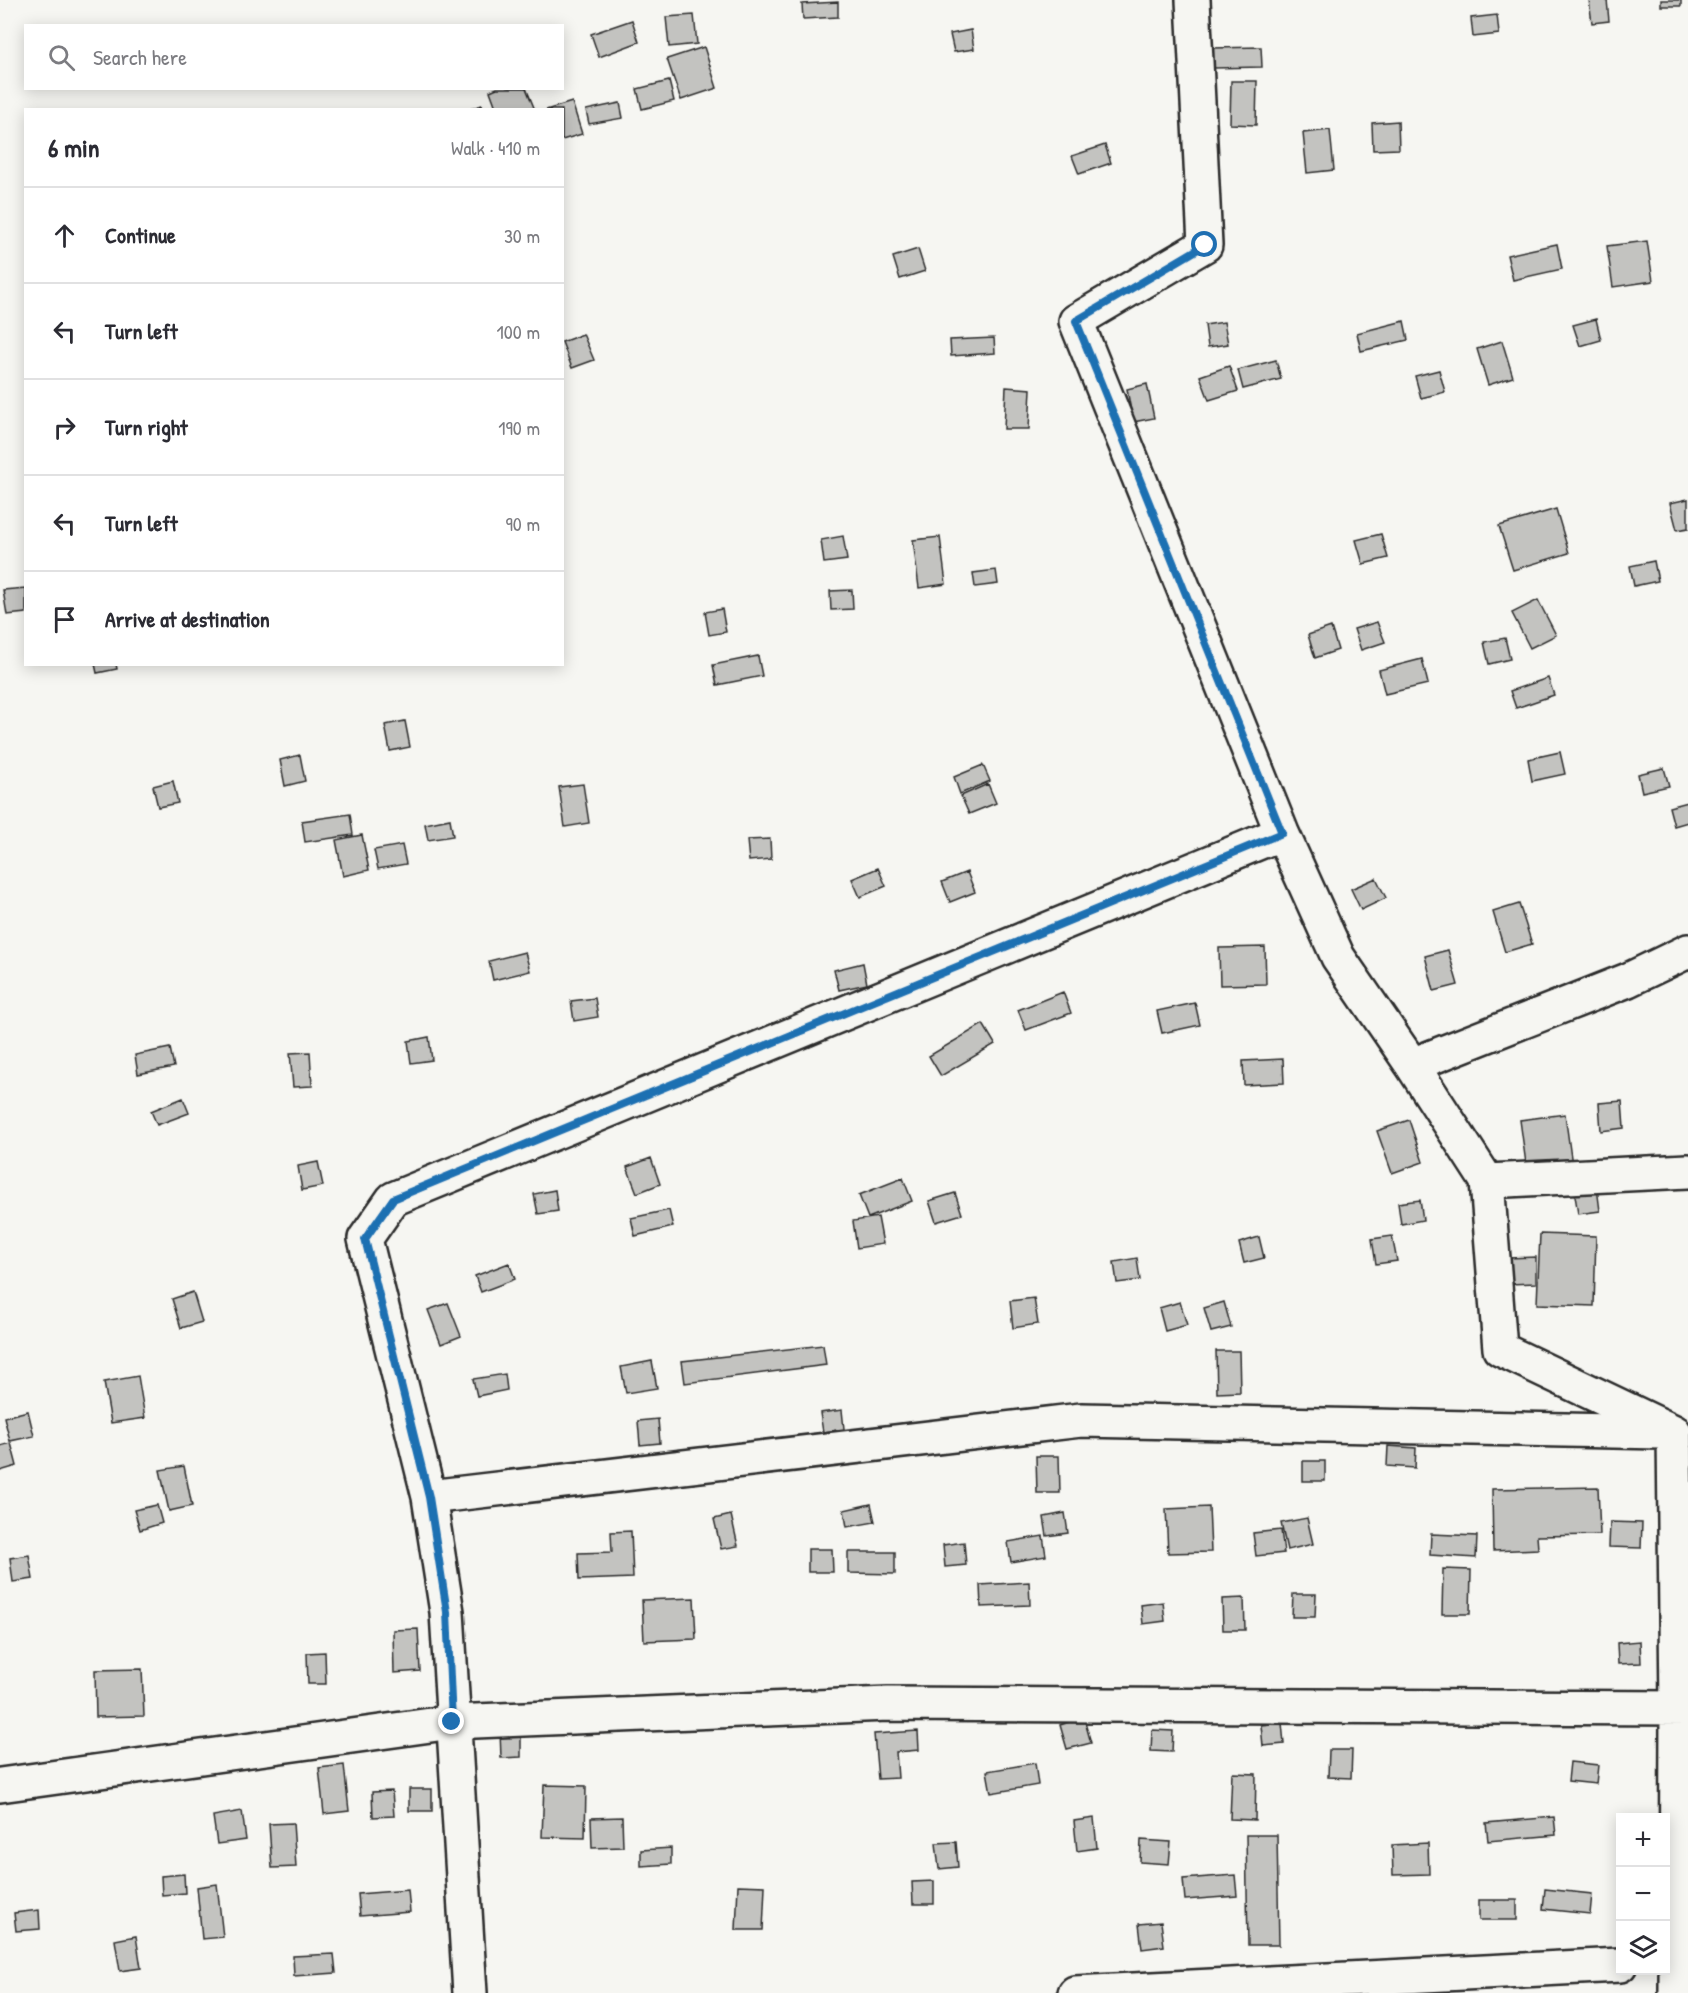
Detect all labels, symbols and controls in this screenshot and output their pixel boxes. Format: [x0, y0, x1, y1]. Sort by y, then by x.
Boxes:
search box [24, 24, 564, 90]
icon: search [45, 41, 78, 74]
text: Search here [93, 42, 187, 72]
text: 6 min [48, 130, 100, 165]
text: Walk · 410 m [451, 134, 540, 161]
icon: ahead [48, 219, 81, 252]
text: Continue [105, 220, 176, 250]
text: 30 m [504, 222, 540, 249]
route start [1191, 231, 1217, 257]
icon: left [48, 315, 81, 348]
text: Turn left [105, 316, 178, 346]
text: 100 m [497, 318, 540, 345]
icon: right [48, 411, 81, 444]
text: Turn right [105, 412, 188, 442]
text: 190 m [498, 414, 540, 441]
icon: left [48, 507, 81, 540]
text: Turn left [105, 508, 178, 538]
text: 90 m [506, 510, 540, 537]
icon: arrive [48, 603, 81, 636]
text: Arrive at destination [105, 604, 270, 634]
route end [438, 1708, 464, 1734]
map controls [1616, 1813, 1670, 1975]
button: + [1616, 1813, 1670, 1867]
button: − [1616, 1867, 1670, 1921]
button: layers [1616, 1921, 1670, 1975]

